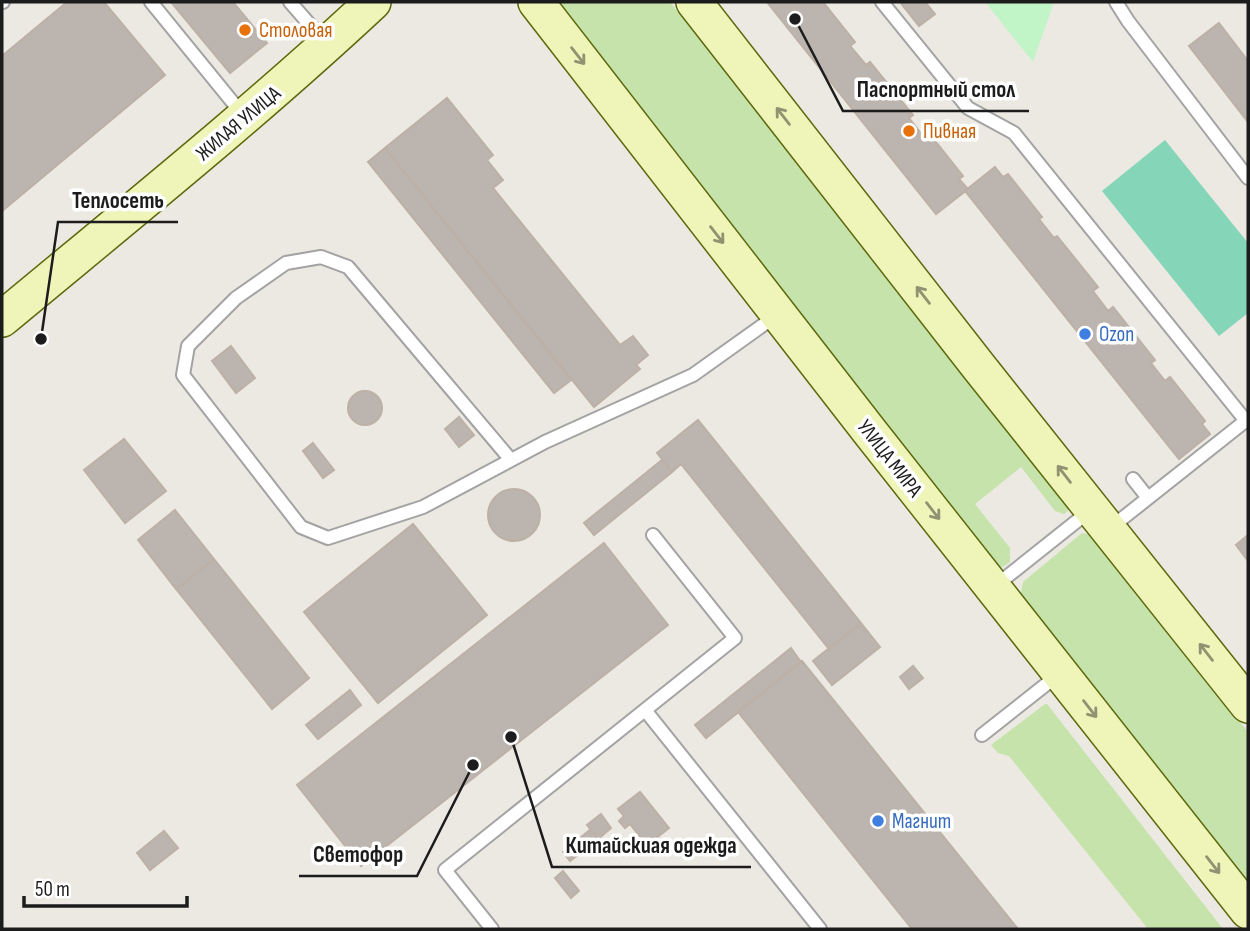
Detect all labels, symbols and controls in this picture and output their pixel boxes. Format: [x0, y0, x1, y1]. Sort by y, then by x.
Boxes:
place label: Столовая [259, 18, 332, 43]
marker: Столовая [237, 22, 253, 38]
one-way arrow [571, 46, 586, 64]
callout: Паспортный стол [843, 67, 1029, 111]
text: Паспортный стол [857, 76, 1016, 104]
street label: ЖИЛАЯ УЛИЦА [191, 80, 286, 166]
one-way arrow [776, 107, 791, 126]
place label: Пивная [923, 119, 976, 144]
marker: Пивная [901, 123, 917, 139]
callout: Теплосеть [58, 178, 178, 222]
text: Теплосеть [72, 187, 164, 215]
one-way arrow [710, 226, 725, 244]
one-way arrow [916, 287, 931, 305]
place label: Ozon [1099, 322, 1134, 347]
marker: Ozon [1077, 326, 1093, 342]
street label: УЛИЦА МИРА [852, 415, 928, 503]
one-way arrow [1057, 465, 1072, 484]
one-way arrow [925, 502, 940, 520]
one-way arrow [1198, 643, 1213, 662]
one-way arrow [1082, 699, 1097, 717]
place label: Магнит [892, 809, 951, 834]
marker: Магнит [870, 813, 886, 829]
callout: Китайскиая одежда [552, 823, 751, 867]
callout: Светофор [299, 832, 417, 876]
text: Китайскиая одежда [565, 832, 737, 860]
text: Светофор [313, 841, 403, 869]
one-way arrow [1205, 855, 1220, 873]
scale bar [24, 864, 187, 908]
text: 50 m [35, 877, 70, 902]

